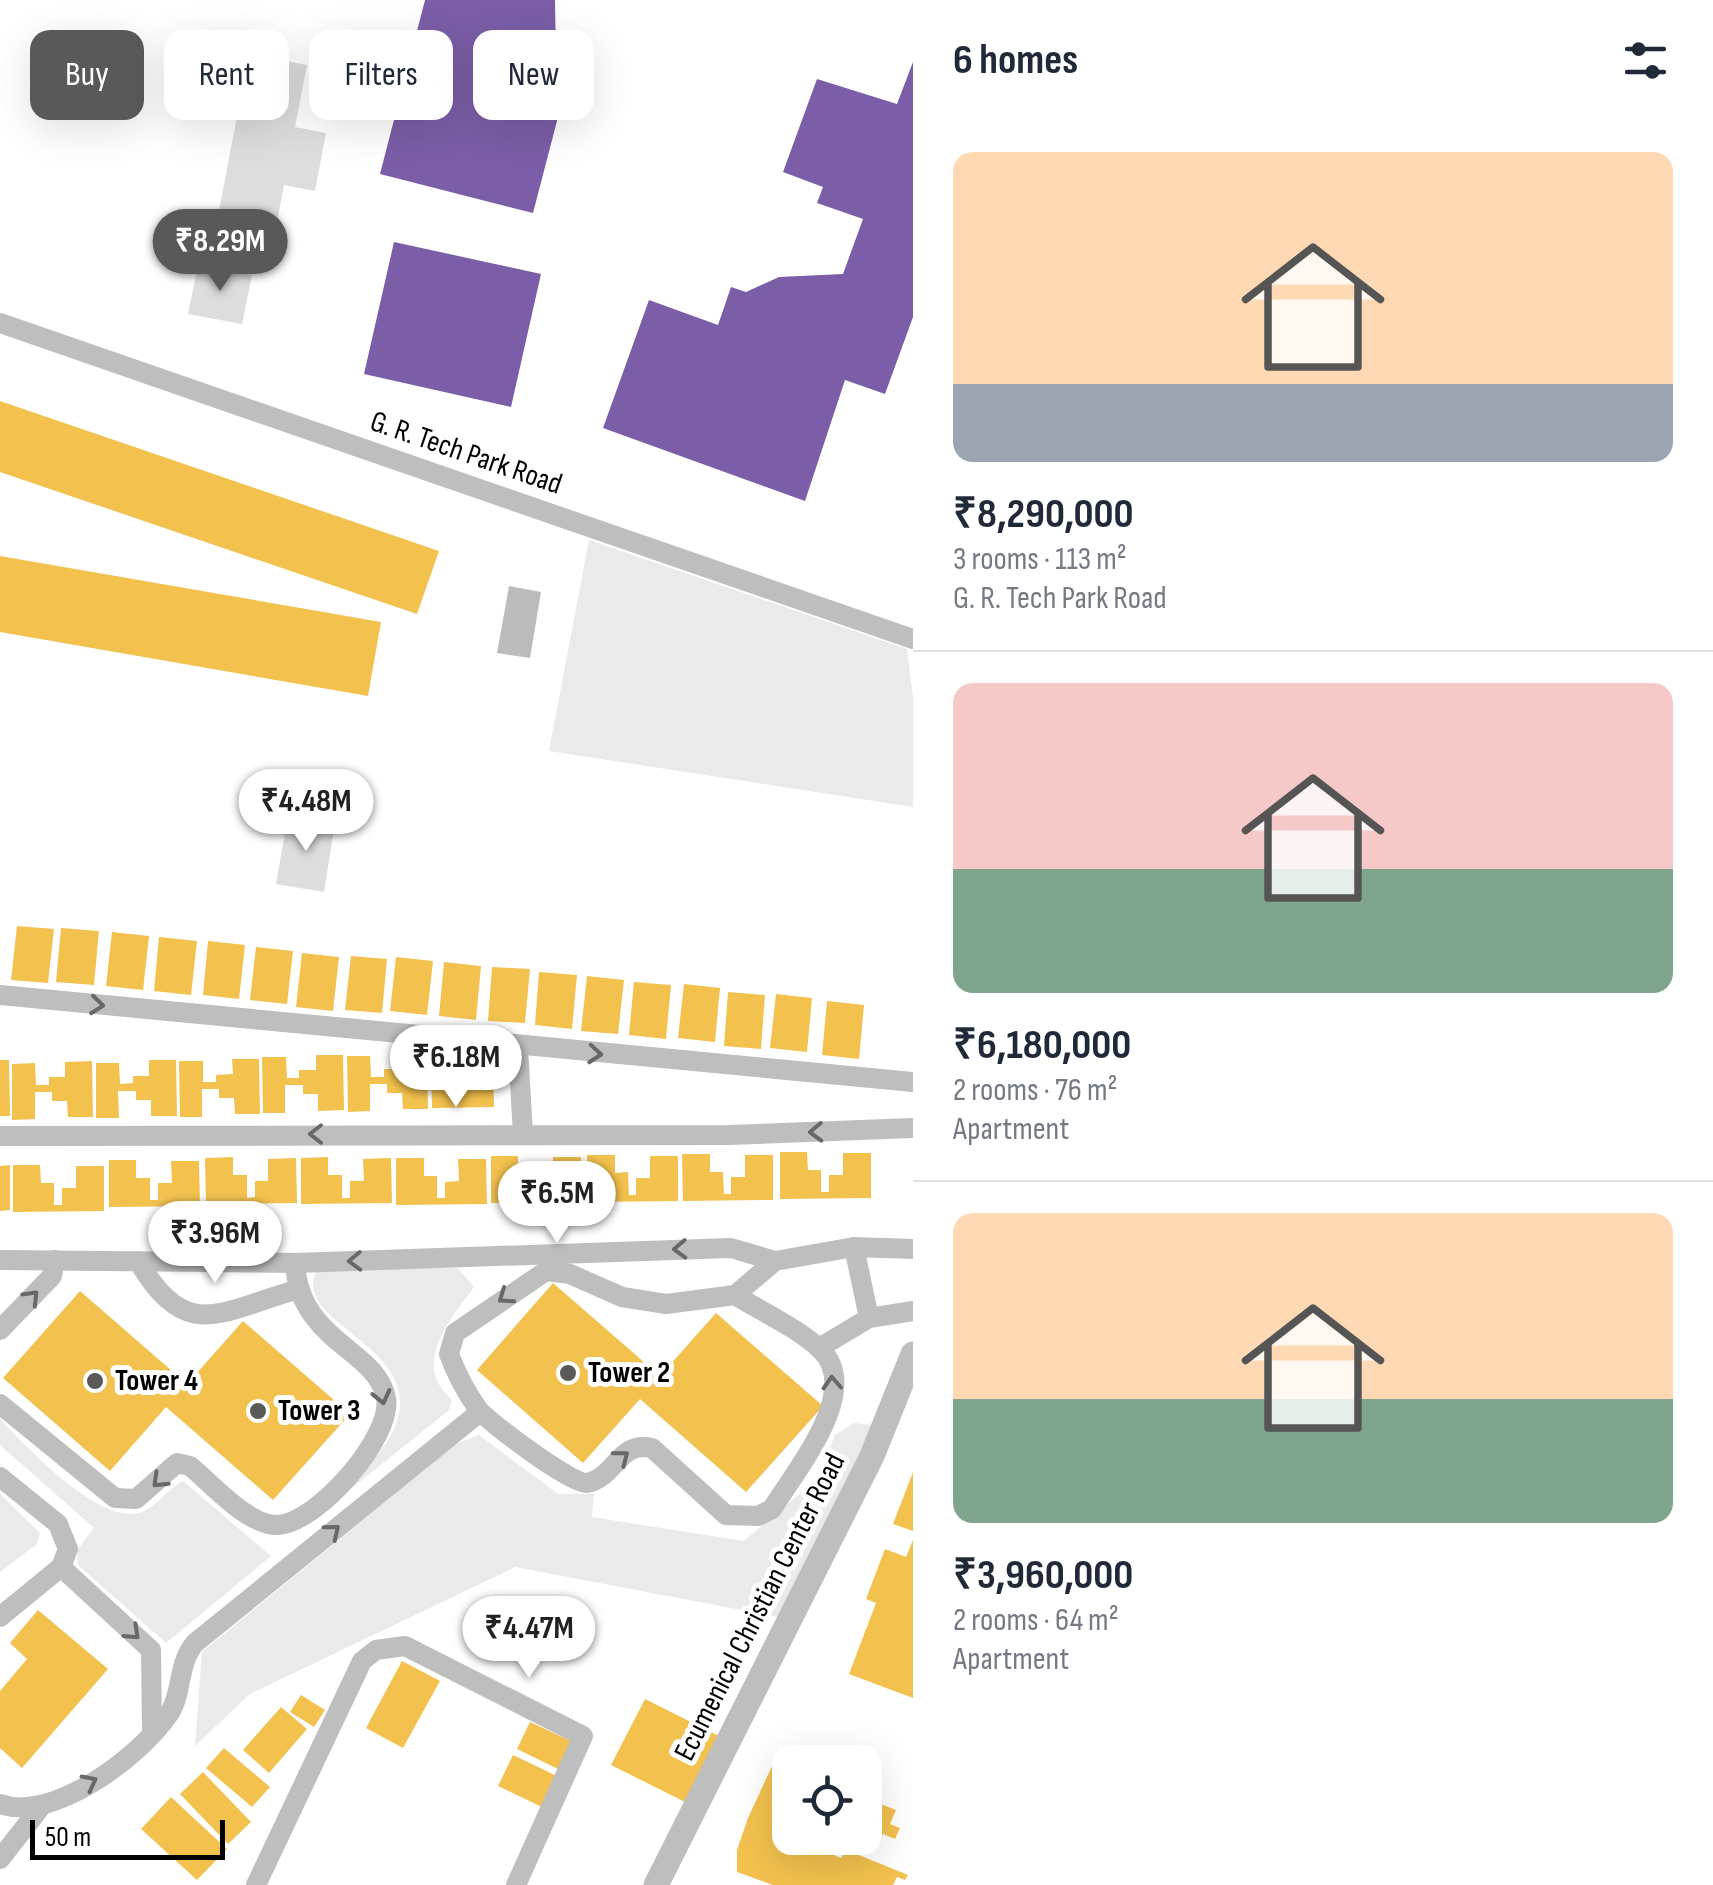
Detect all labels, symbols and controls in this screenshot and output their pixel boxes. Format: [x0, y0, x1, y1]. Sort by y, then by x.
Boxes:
chip: Buy [30, 30, 144, 120]
chip: Rent [164, 30, 289, 120]
chip: Filters [309, 30, 453, 120]
chip: New [473, 30, 594, 120]
icon: filters [1618, 33, 1673, 88]
text: 6 homes [953, 35, 1078, 86]
pin: ₹8.29M [139, 209, 301, 294]
icon: home [1223, 217, 1403, 397]
text: ₹8.29M [175, 222, 265, 261]
street label: G. R. Tech Park Road [365, 403, 567, 503]
text: ₹8,290,000 [953, 489, 1133, 540]
text: 3 rooms · 113 m² [953, 540, 1127, 579]
text: G. R. Tech Park Road [953, 579, 1167, 618]
icon: home [1223, 748, 1403, 928]
pin: ₹4.48M [225, 769, 387, 854]
text: ₹4.48M [261, 782, 351, 821]
one-way arrow [89, 993, 105, 1015]
text: ₹6,180,000 [953, 1020, 1131, 1071]
pin: ₹6.18M [375, 1025, 537, 1110]
text: ₹6.18M [412, 1038, 500, 1077]
one-way arrow [587, 1043, 603, 1065]
text: 2 rooms · 76 m² [953, 1071, 1117, 1110]
text: Apartment [953, 1110, 1069, 1149]
one-way arrow [807, 1122, 823, 1143]
one-way arrow [307, 1123, 322, 1145]
pin: ₹6.5M [487, 1161, 627, 1246]
text: ₹6.5M [520, 1174, 594, 1213]
pin: ₹3.96M [134, 1201, 296, 1286]
text: ₹3.96M [170, 1214, 260, 1253]
one-way arrow [671, 1239, 687, 1260]
one-way arrow [347, 1250, 363, 1271]
icon: home [1223, 1278, 1403, 1458]
one-way arrow [498, 1285, 516, 1303]
one-way arrow [20, 1291, 38, 1309]
place label: Tower 2 [588, 1355, 670, 1391]
marker: Tower 2 [557, 1362, 579, 1384]
place label: Tower 4 [115, 1363, 198, 1399]
marker: Tower 4 [84, 1370, 106, 1392]
one-way arrow [822, 1375, 843, 1391]
one-way arrow [370, 1388, 391, 1405]
place label: Tower 3 [278, 1393, 360, 1429]
marker: Tower 3 [247, 1400, 269, 1422]
street label: Ecumenical Christian Center Road [667, 1447, 853, 1767]
one-way arrow [610, 1451, 628, 1468]
one-way arrow [152, 1469, 170, 1487]
one-way arrow [322, 1525, 340, 1543]
text: ₹3,960,000 [953, 1550, 1133, 1601]
pin: ₹4.47M [448, 1596, 610, 1681]
text: 2 rooms · 64 m² [953, 1601, 1119, 1640]
text: ₹4.47M [484, 1609, 574, 1648]
one-way arrow [121, 1621, 140, 1639]
text: Apartment [953, 1640, 1069, 1679]
map controls [772, 1745, 882, 1855]
button: locate [772, 1745, 882, 1855]
one-way arrow [80, 1775, 98, 1795]
scale bar [30, 1815, 225, 1860]
text: 50 m [45, 1821, 91, 1854]

